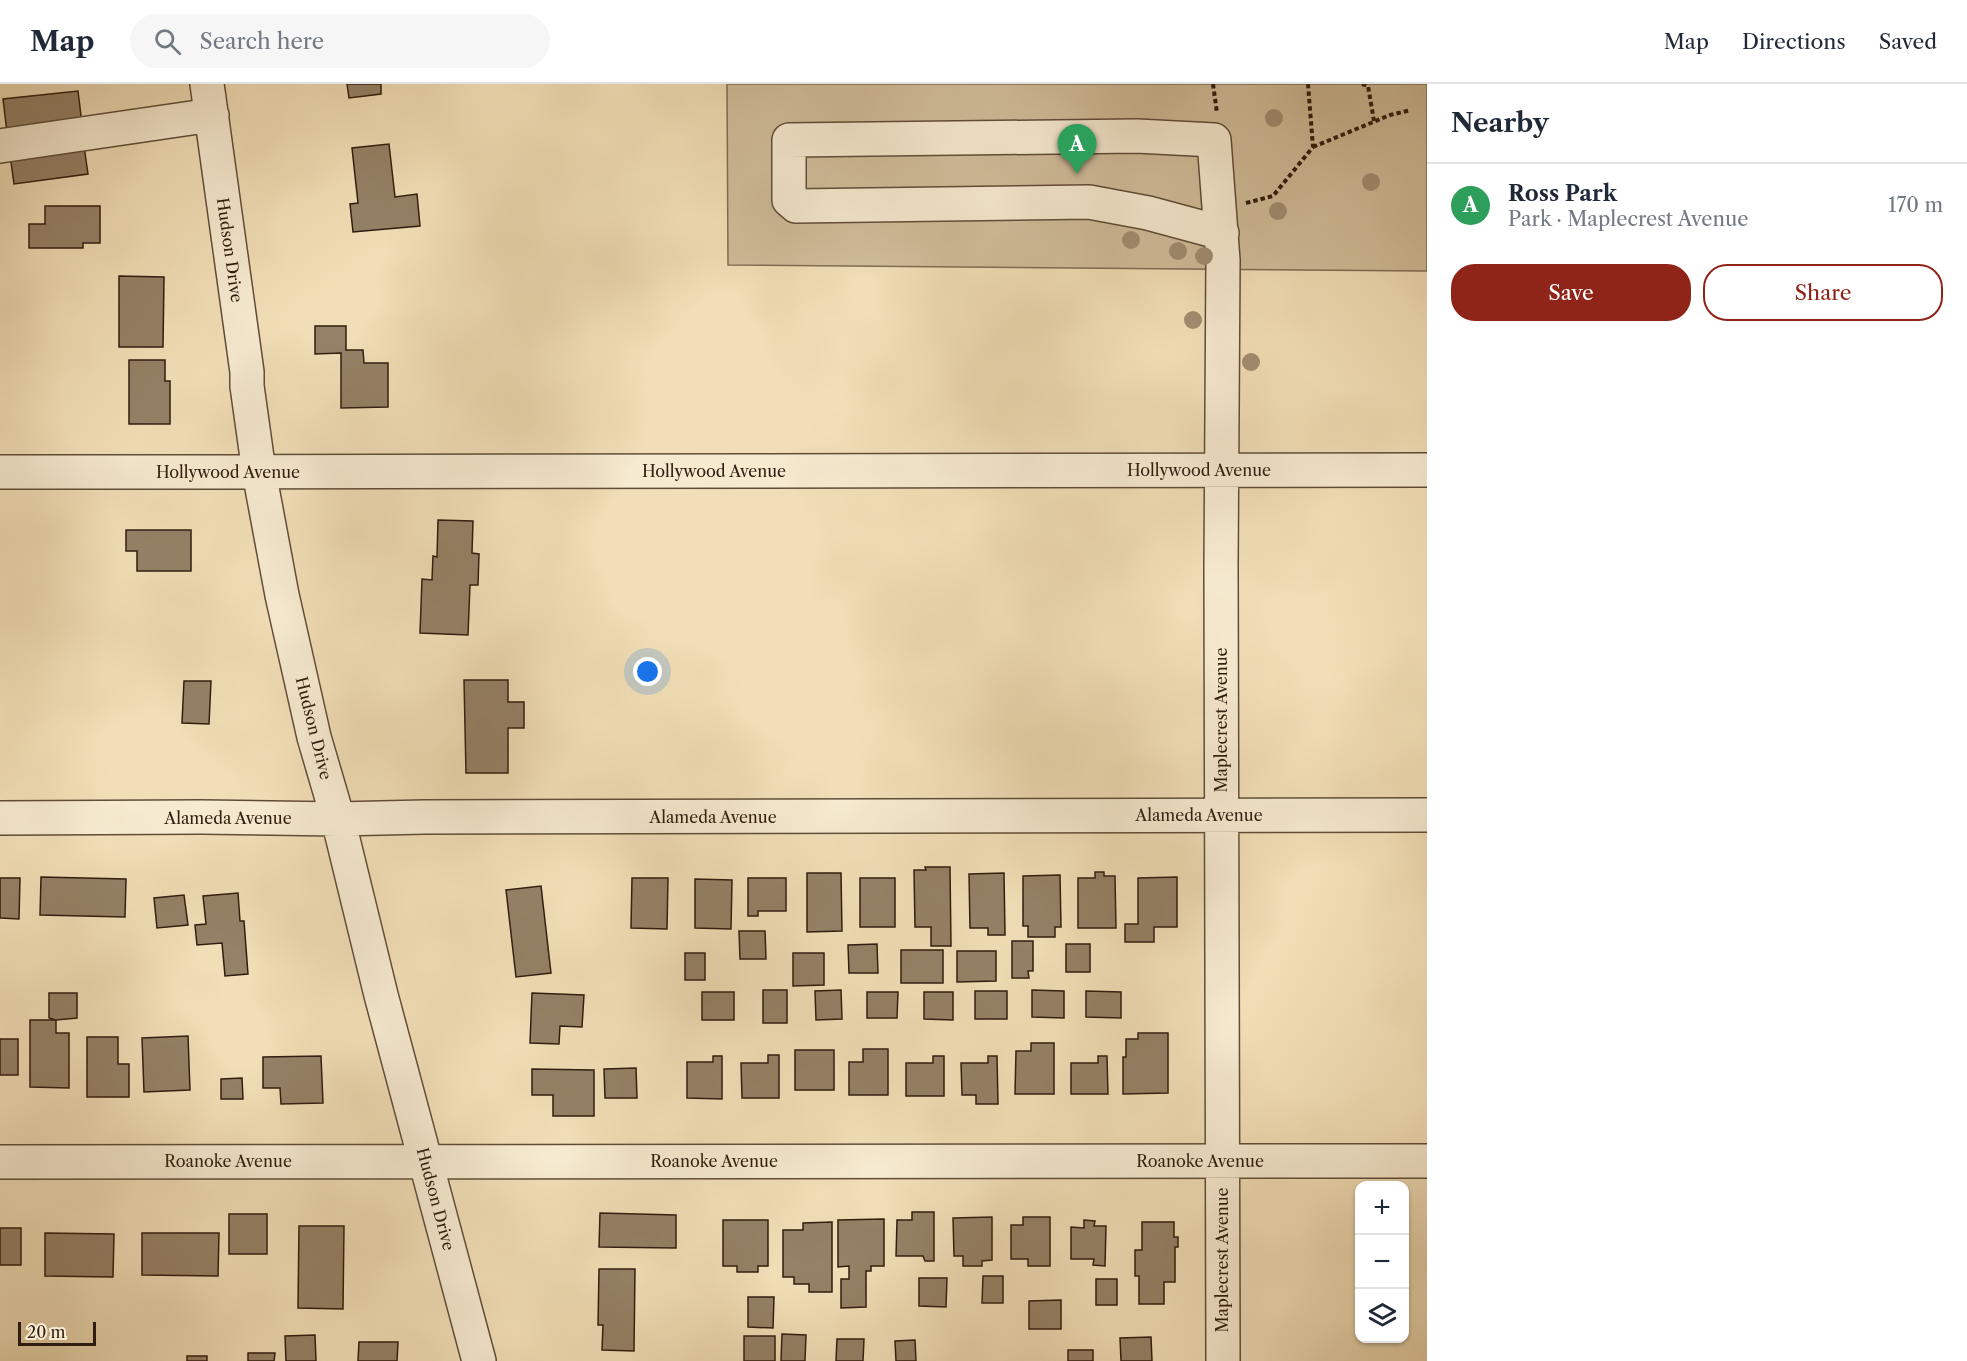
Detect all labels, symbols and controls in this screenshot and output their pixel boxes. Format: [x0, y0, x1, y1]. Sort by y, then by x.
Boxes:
search box [130, 14, 550, 68]
text: Map [30, 24, 94, 58]
icon: search [151, 25, 184, 58]
text: Search here [199, 28, 324, 55]
text: Map [1664, 29, 1709, 54]
text: Directions [1742, 29, 1846, 54]
text: Saved [1879, 29, 1937, 54]
text: Nearby [1451, 107, 1549, 139]
pin: A [1058, 124, 1096, 174]
text: Ross Park [1508, 180, 1617, 207]
text: A [1463, 193, 1478, 217]
text: 170 m [1888, 193, 1943, 217]
street label: Hudson Drive [213, 196, 247, 304]
text: Park · Maplecrest Avenue [1508, 207, 1749, 231]
button: Save [1451, 264, 1691, 321]
button: Share [1703, 264, 1943, 321]
street label: Hollywood Avenue [1127, 460, 1271, 480]
street label: Hollywood Avenue [642, 461, 786, 481]
street label: Hollywood Avenue [156, 462, 300, 482]
street label: Maplecrest Avenue [1211, 647, 1231, 792]
your location [633, 657, 662, 686]
street label: Hudson Drive [292, 674, 336, 782]
street label: Alameda Avenue [1134, 805, 1263, 825]
street label: Alameda Avenue [648, 807, 777, 827]
street label: Alameda Avenue [163, 808, 292, 828]
street label: Hudson Drive [413, 1145, 459, 1253]
street label: Roanoke Avenue [164, 1151, 292, 1171]
street label: Roanoke Avenue [650, 1151, 778, 1171]
street label: Roanoke Avenue [1136, 1151, 1264, 1171]
map controls [1355, 1181, 1409, 1343]
button: + [1355, 1181, 1409, 1235]
street label: Maplecrest Avenue [1212, 1187, 1232, 1332]
button: − [1355, 1235, 1409, 1289]
button: layers [1355, 1289, 1409, 1343]
scale bar [18, 1319, 96, 1346]
text: 20 m [27, 1322, 66, 1342]

